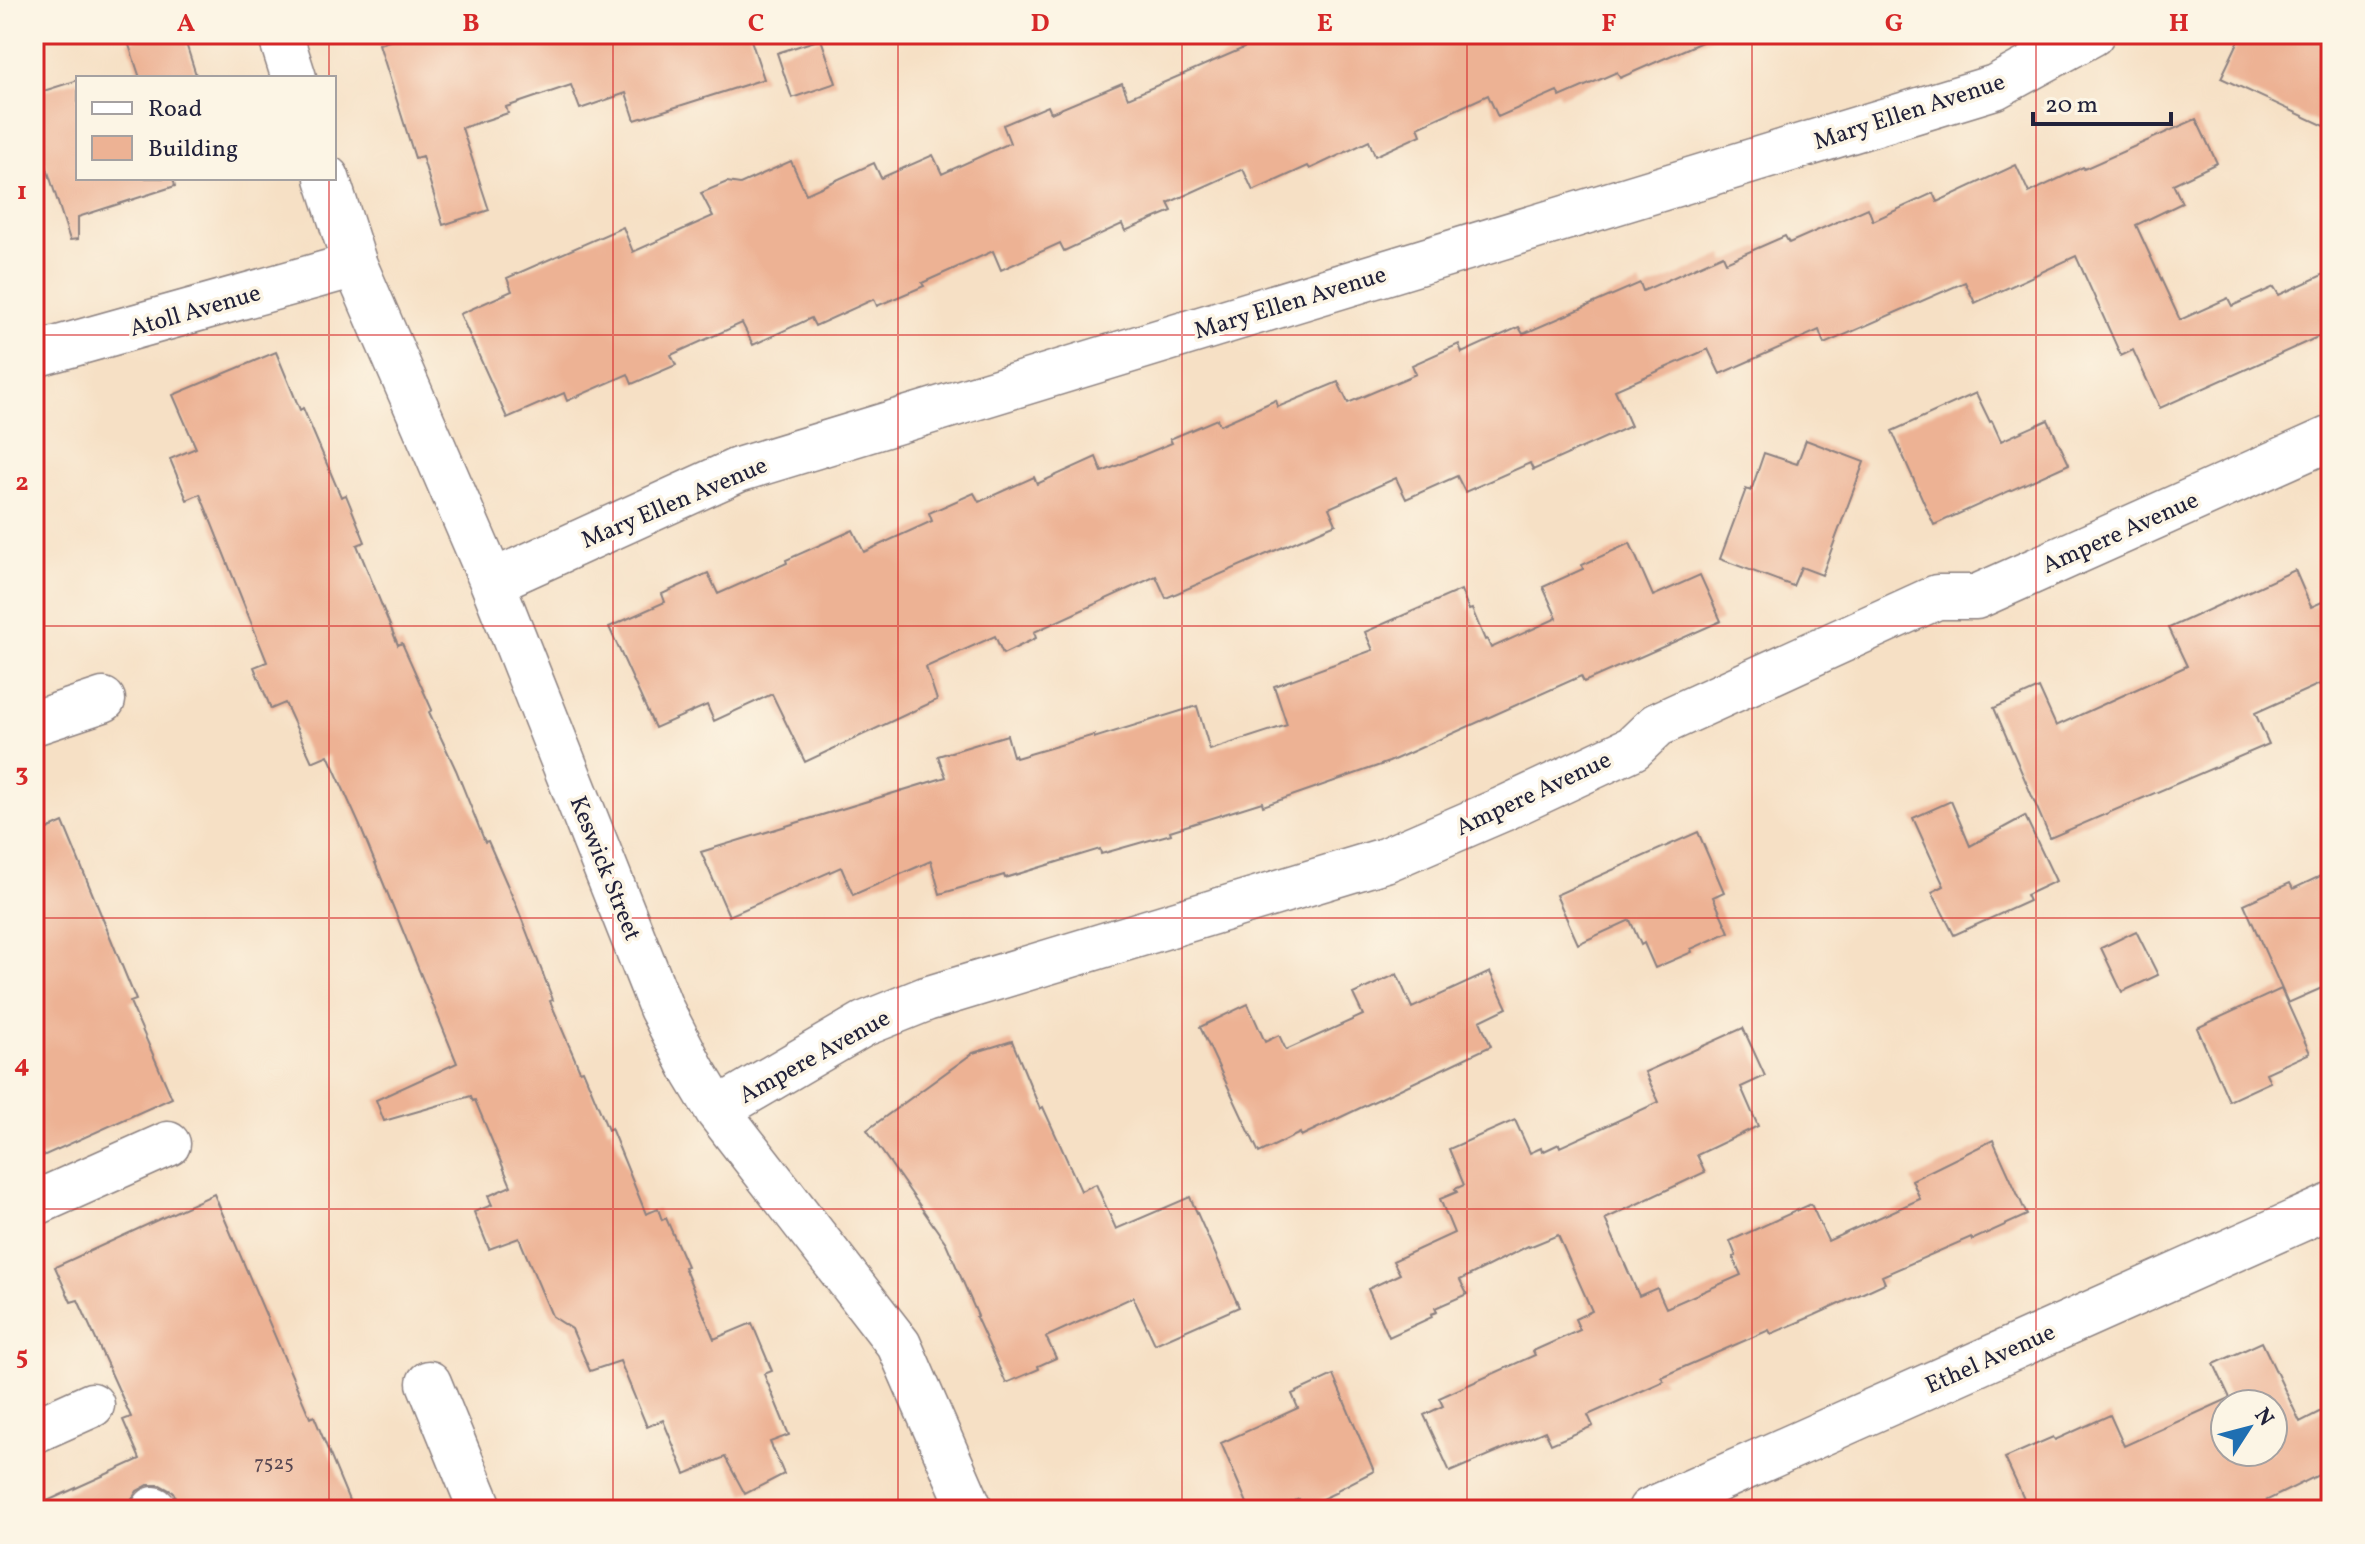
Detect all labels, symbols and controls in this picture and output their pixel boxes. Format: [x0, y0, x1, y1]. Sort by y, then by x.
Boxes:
text: A [177, 6, 196, 42]
text: B [462, 6, 480, 42]
text: C [748, 6, 764, 42]
text: D [1030, 6, 1050, 42]
text: E [1317, 6, 1333, 42]
text: F [1601, 6, 1617, 42]
text: G [1885, 6, 1903, 42]
text: H [2169, 6, 2189, 42]
street label: Mary Ellen Avenue [1810, 66, 2010, 160]
legend [76, 76, 336, 180]
scale bar [2033, 76, 2171, 126]
text: 20 m [2045, 89, 2098, 123]
text: Road [148, 93, 202, 127]
text: Building [148, 133, 238, 167]
text: 1 [17, 174, 27, 210]
street label: Mary Ellen Avenue [1190, 259, 1391, 349]
street label: Atoll Avenue [126, 277, 265, 347]
street label: Mary Ellen Avenue [576, 449, 773, 558]
text: 2 [15, 465, 29, 501]
street label: Ampere Avenue [2037, 484, 2204, 584]
street label: Ampere Avenue [1451, 744, 1617, 846]
text: 3 [15, 756, 29, 792]
street label: Keswick Street [560, 791, 649, 946]
street label: Ampere Avenue [733, 1002, 897, 1113]
text: 4 [14, 1047, 30, 1083]
street label: Ethel Avenue [1920, 1316, 2061, 1404]
text: 5 [16, 1339, 28, 1375]
north arrow [2209, 1388, 2289, 1468]
text: N [2246, 1402, 2280, 1433]
house number: 7525 [254, 1450, 294, 1478]

